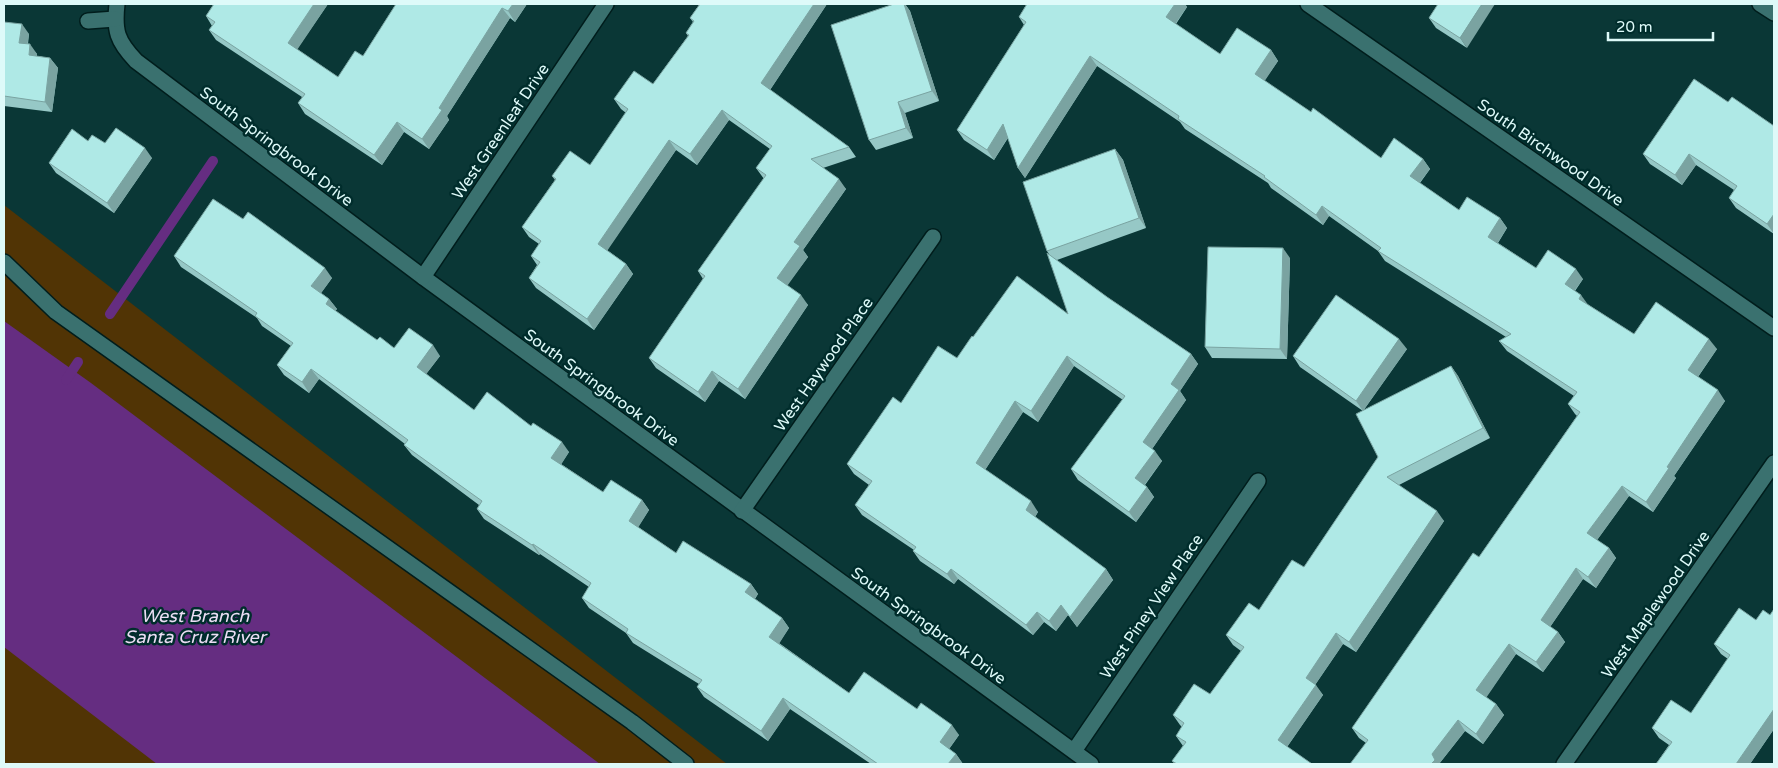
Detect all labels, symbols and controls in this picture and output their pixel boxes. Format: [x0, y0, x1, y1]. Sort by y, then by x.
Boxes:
scale bar [1608, 10, 1713, 42]
text: 20 m [1616, 18, 1653, 36]
street label: West Greenleaf Drive [448, 60, 554, 203]
street label: South Springbrook Drive [196, 83, 357, 211]
street label: South Birchwood Drive [1473, 95, 1627, 211]
street label: West Haywood Place [770, 294, 878, 436]
street label: South Springbrook Drive [520, 325, 683, 451]
street label: West Maplewood Drive [1597, 527, 1714, 682]
street label: West Piney View Place [1096, 530, 1208, 683]
street label: South Springbrook Drive [847, 563, 1010, 689]
water label: West Branch Santa Cruz River [124, 605, 268, 648]

